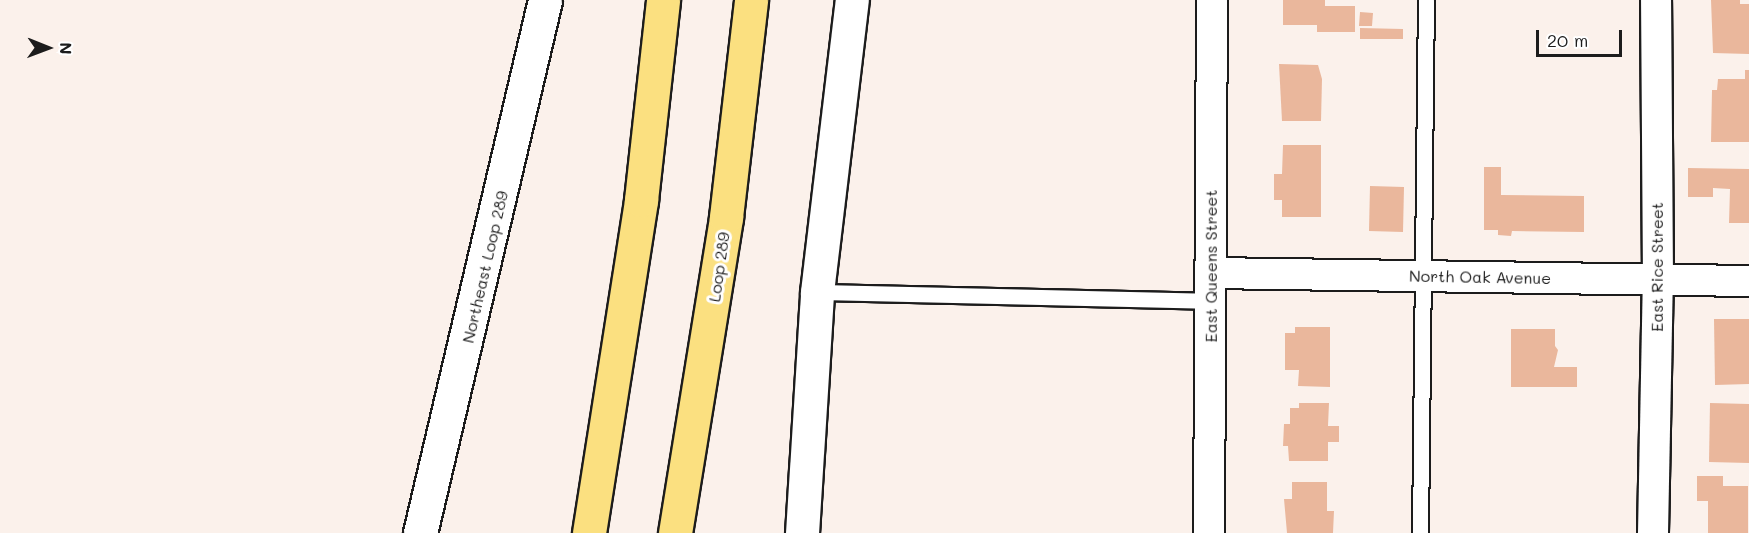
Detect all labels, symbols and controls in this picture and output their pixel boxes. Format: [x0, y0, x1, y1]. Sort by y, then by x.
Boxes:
north arrow [18, 18, 78, 78]
scale bar [1539, 18, 1624, 56]
text: 20 m [1547, 28, 1588, 52]
text: N [56, 42, 77, 55]
street label: Northeast Loop 289 [458, 189, 512, 345]
street label: East Queens Street [1201, 190, 1221, 342]
street label: East Rice Street [1647, 202, 1667, 332]
street label: Loop 289 [705, 231, 733, 303]
street label: North Oak Avenue [1409, 266, 1551, 288]

